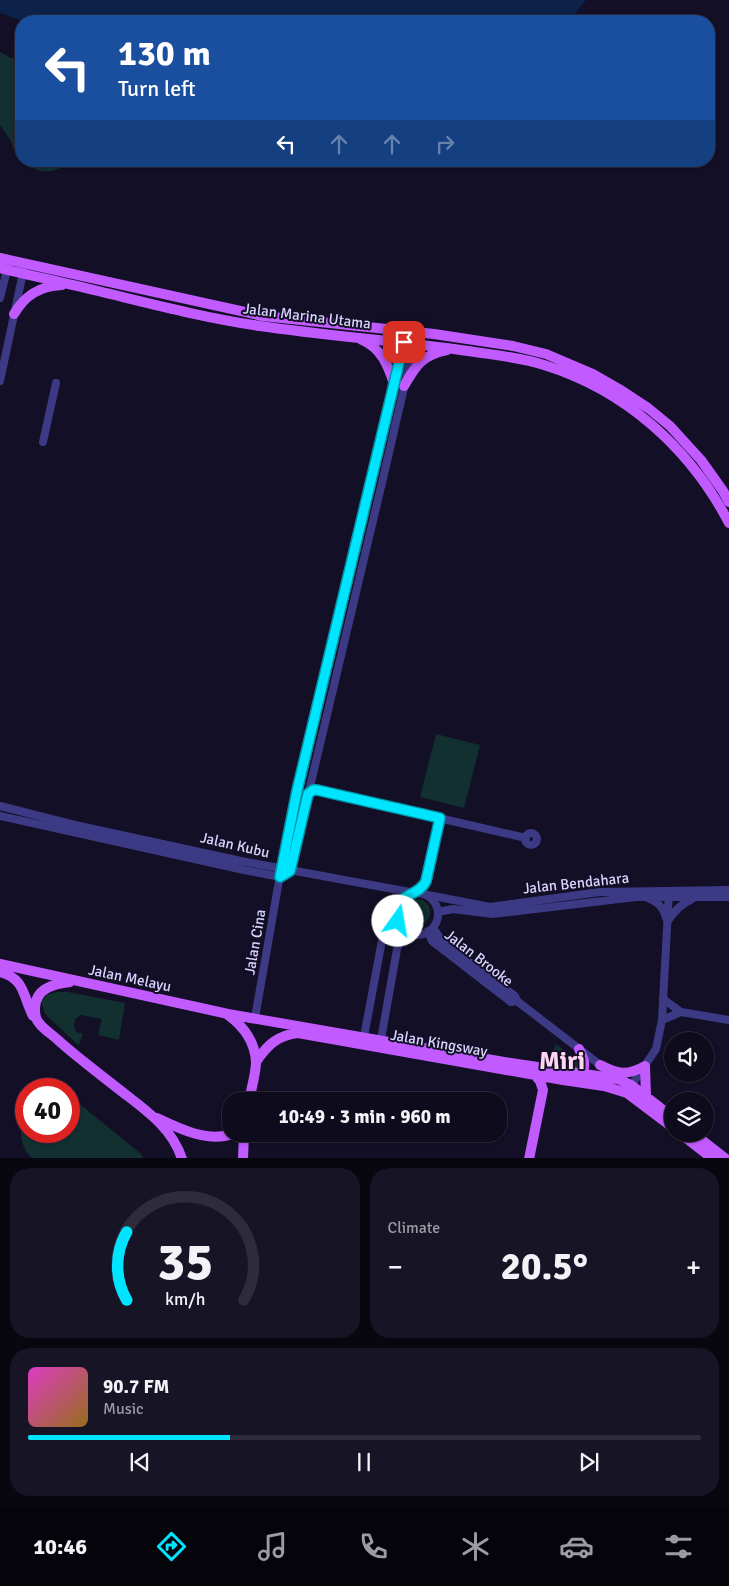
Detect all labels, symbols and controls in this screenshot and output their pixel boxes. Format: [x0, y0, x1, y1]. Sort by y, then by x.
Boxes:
text: 130 m [118, 32, 211, 75]
icon: left [35, 35, 100, 100]
text: Turn left [118, 75, 196, 102]
icon: left [272, 130, 300, 158]
icon: ahead [325, 130, 353, 158]
icon: ahead [378, 130, 406, 158]
icon: right [431, 130, 459, 158]
street label: Jalan Marina Utama [242, 299, 372, 333]
pin [383, 321, 425, 363]
icon: arrive [390, 328, 418, 356]
street label: Jalan Kubu [199, 828, 271, 862]
street label: Jalan Bendahara [522, 868, 630, 898]
position arrow [371, 894, 423, 946]
street label: Jalan Cina [240, 908, 270, 976]
street label: Jalan Brooke [441, 926, 517, 990]
street label: Jalan Melayu [87, 960, 173, 996]
street label: Jalan Kingsway [389, 1026, 489, 1060]
map controls [664, 1032, 714, 1142]
button: sound [664, 1032, 714, 1082]
district label: Miri [539, 1045, 585, 1076]
speed limit sign: 40 [15, 1078, 80, 1143]
button: layers [664, 1092, 714, 1142]
text: 10:49 · 3 min · 960 m [278, 1105, 451, 1129]
text: Climate [388, 1218, 440, 1238]
text: 35 [157, 1230, 213, 1294]
text: 20.5° [500, 1243, 588, 1290]
text: − [388, 1250, 403, 1284]
text: + [686, 1250, 701, 1284]
text: km/h [165, 1288, 205, 1310]
text: 90.7 FM [103, 1375, 169, 1399]
text: Music [103, 1399, 144, 1419]
icon: previous [126, 1448, 154, 1476]
icon: pause [350, 1448, 378, 1476]
icon: next [575, 1448, 603, 1476]
icon: directions [154, 1529, 189, 1564]
icon: music [255, 1529, 290, 1564]
icon: phone [356, 1529, 391, 1564]
icon: climate [458, 1529, 493, 1564]
icon: car [559, 1529, 594, 1564]
icon: filters [661, 1529, 696, 1564]
text: 10:46 [33, 1533, 87, 1560]

